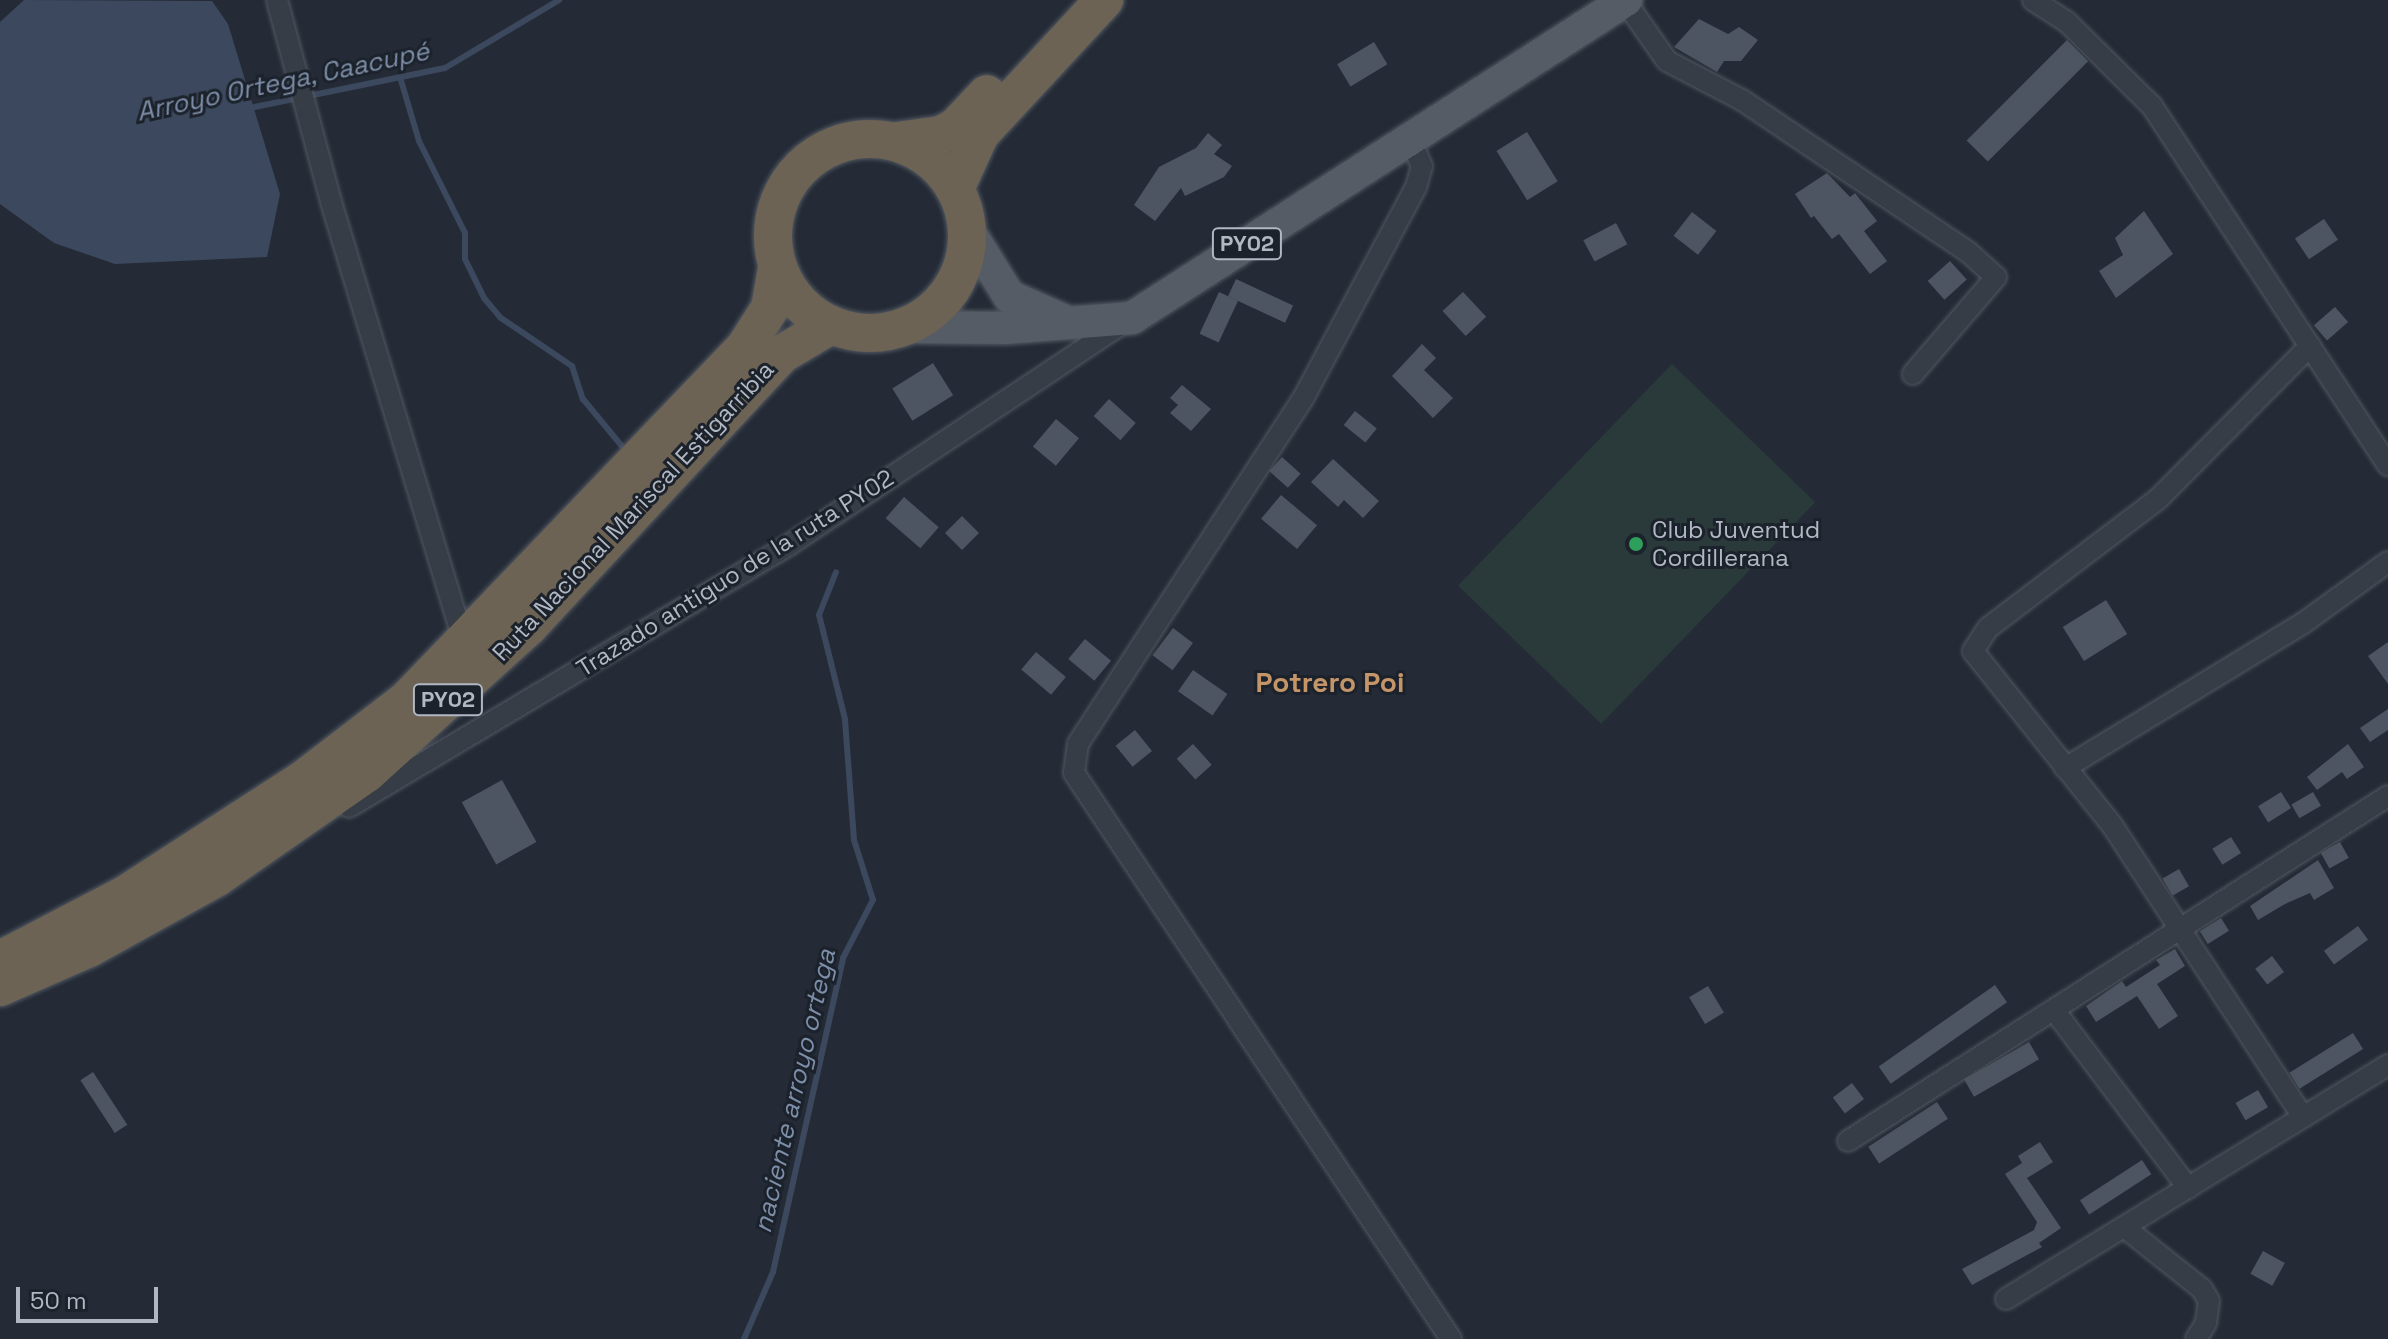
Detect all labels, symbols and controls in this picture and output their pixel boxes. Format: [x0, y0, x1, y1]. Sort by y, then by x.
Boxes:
water label: Arroyo Ortega, Caacupé [134, 36, 432, 128]
road number: PY02 [1211, 226, 1283, 262]
street label: Ruta Nacional Mariscal Estigarribia [486, 355, 780, 667]
street label: Trazado antiguo de la ruta PY02 [571, 463, 899, 683]
place label: Club Juventud Cordillerana [1652, 516, 1820, 572]
marker: Club Juventud Cordillerana [1627, 535, 1645, 553]
district label: Potrero Poi [1256, 665, 1404, 699]
road number: PY02 [412, 682, 484, 718]
water label: naciente arroyo ortega [747, 946, 843, 1236]
scale bar [20, 1271, 162, 1321]
text: 50 m [30, 1285, 87, 1316]

